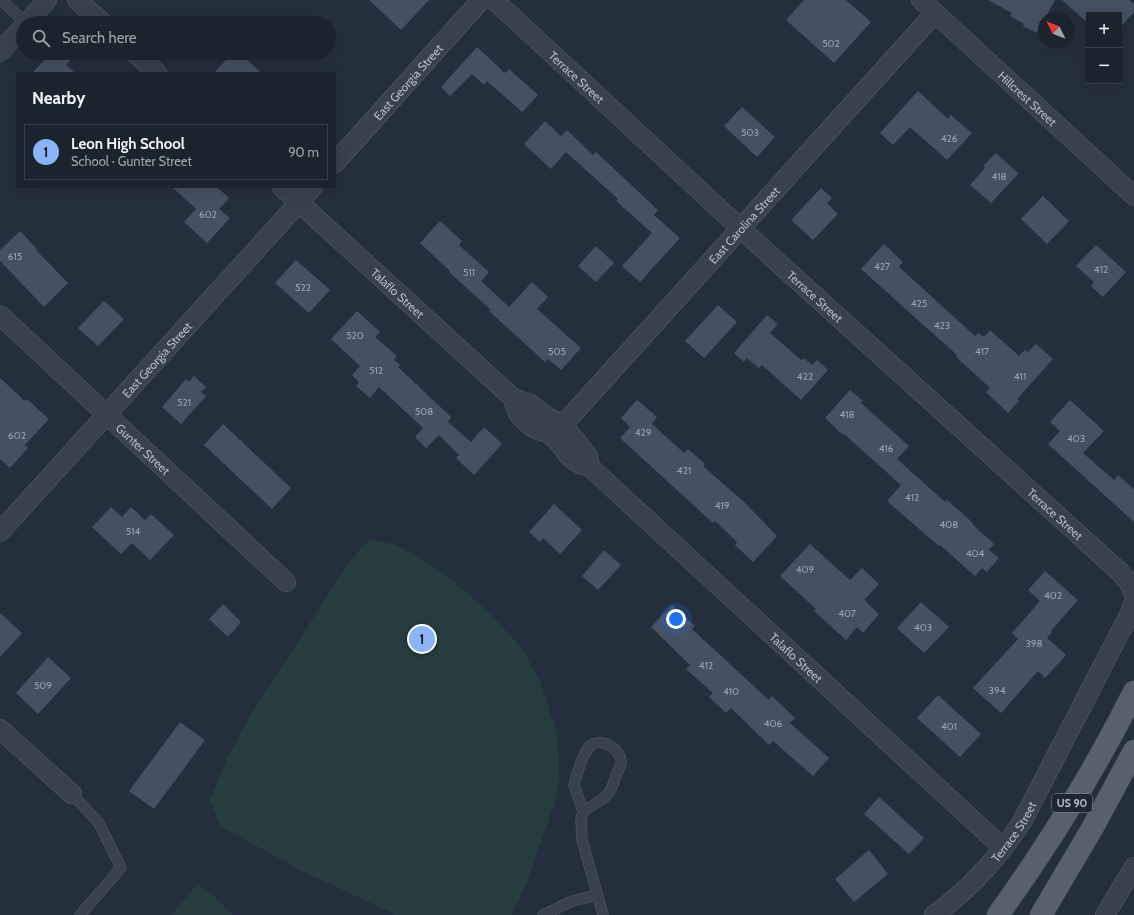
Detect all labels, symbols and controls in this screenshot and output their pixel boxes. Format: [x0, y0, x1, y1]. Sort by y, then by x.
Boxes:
north arrow [1038, 12, 1074, 48]
map controls [1086, 12, 1122, 84]
button: + [1086, 12, 1122, 48]
search box [16, 16, 336, 60]
icon: search [30, 27, 52, 49]
text: Search here [62, 29, 137, 47]
house number: 502 [822, 37, 840, 50]
street label: East Georgia Street [370, 41, 446, 123]
street label: Terrace Street [546, 48, 608, 106]
button: − [1086, 48, 1122, 84]
street label: Hillcrest Street [995, 67, 1060, 129]
text: Nearby [32, 88, 85, 108]
house number: 503 [741, 126, 759, 139]
house number: 426 [941, 132, 958, 145]
text: Leon High School [71, 135, 185, 153]
text: 1 [44, 144, 48, 160]
text: 90 m [288, 144, 319, 160]
text: School · Gunter Street [71, 153, 192, 169]
house number: 418 [991, 170, 1007, 183]
street label: East Carolina Street [705, 183, 782, 267]
house number: 602 [199, 208, 217, 221]
house number: 615 [8, 250, 22, 263]
house number: 427 [874, 260, 890, 273]
house number: 412 [1094, 263, 1108, 276]
street label: Talaflo Street [368, 265, 428, 321]
house number: 511 [463, 266, 475, 279]
street label: Terrace Street [784, 267, 846, 325]
house number: 522 [295, 281, 311, 294]
house number: 425 [911, 297, 927, 310]
street label: East Georgia Street [118, 319, 195, 400]
house number: 423 [934, 319, 950, 332]
house number: 520 [346, 329, 364, 342]
house number: 505 [548, 345, 566, 358]
house number: 417 [975, 345, 989, 358]
house number: 512 [369, 364, 383, 377]
house number: 422 [797, 370, 813, 383]
house number: 411 [1014, 370, 1026, 383]
house number: 521 [177, 396, 191, 409]
house number: 508 [415, 405, 433, 418]
house number: 418 [839, 408, 855, 421]
street label: Gunter Street [113, 420, 173, 478]
house number: 429 [635, 426, 652, 439]
house number: 602 [8, 429, 26, 442]
house number: 403 [1067, 432, 1085, 445]
house number: 416 [879, 442, 894, 455]
house number: 421 [677, 464, 691, 477]
street label: Terrace Street [1024, 485, 1086, 543]
house number: 412 [905, 491, 919, 504]
house number: 419 [715, 499, 730, 512]
house number: 408 [940, 518, 958, 531]
house number: 514 [126, 525, 140, 538]
house number: 404 [966, 547, 984, 560]
house number: 409 [796, 563, 815, 576]
house number: 402 [1044, 589, 1062, 602]
house number: 407 [838, 607, 856, 620]
your location [666, 609, 686, 629]
house number: 403 [914, 621, 932, 634]
pin: 1 [409, 624, 435, 654]
street label: Talaflo Street [767, 629, 826, 686]
house number: 398 [1025, 637, 1043, 650]
house number: 412 [699, 659, 713, 672]
house number: 509 [34, 679, 52, 692]
house number: 394 [989, 684, 1006, 697]
house number: 410 [723, 685, 739, 698]
house number: 406 [764, 717, 783, 730]
house number: 401 [941, 720, 957, 733]
road number: US 90 [1052, 794, 1092, 812]
street label: Terrace Street [988, 799, 1039, 865]

